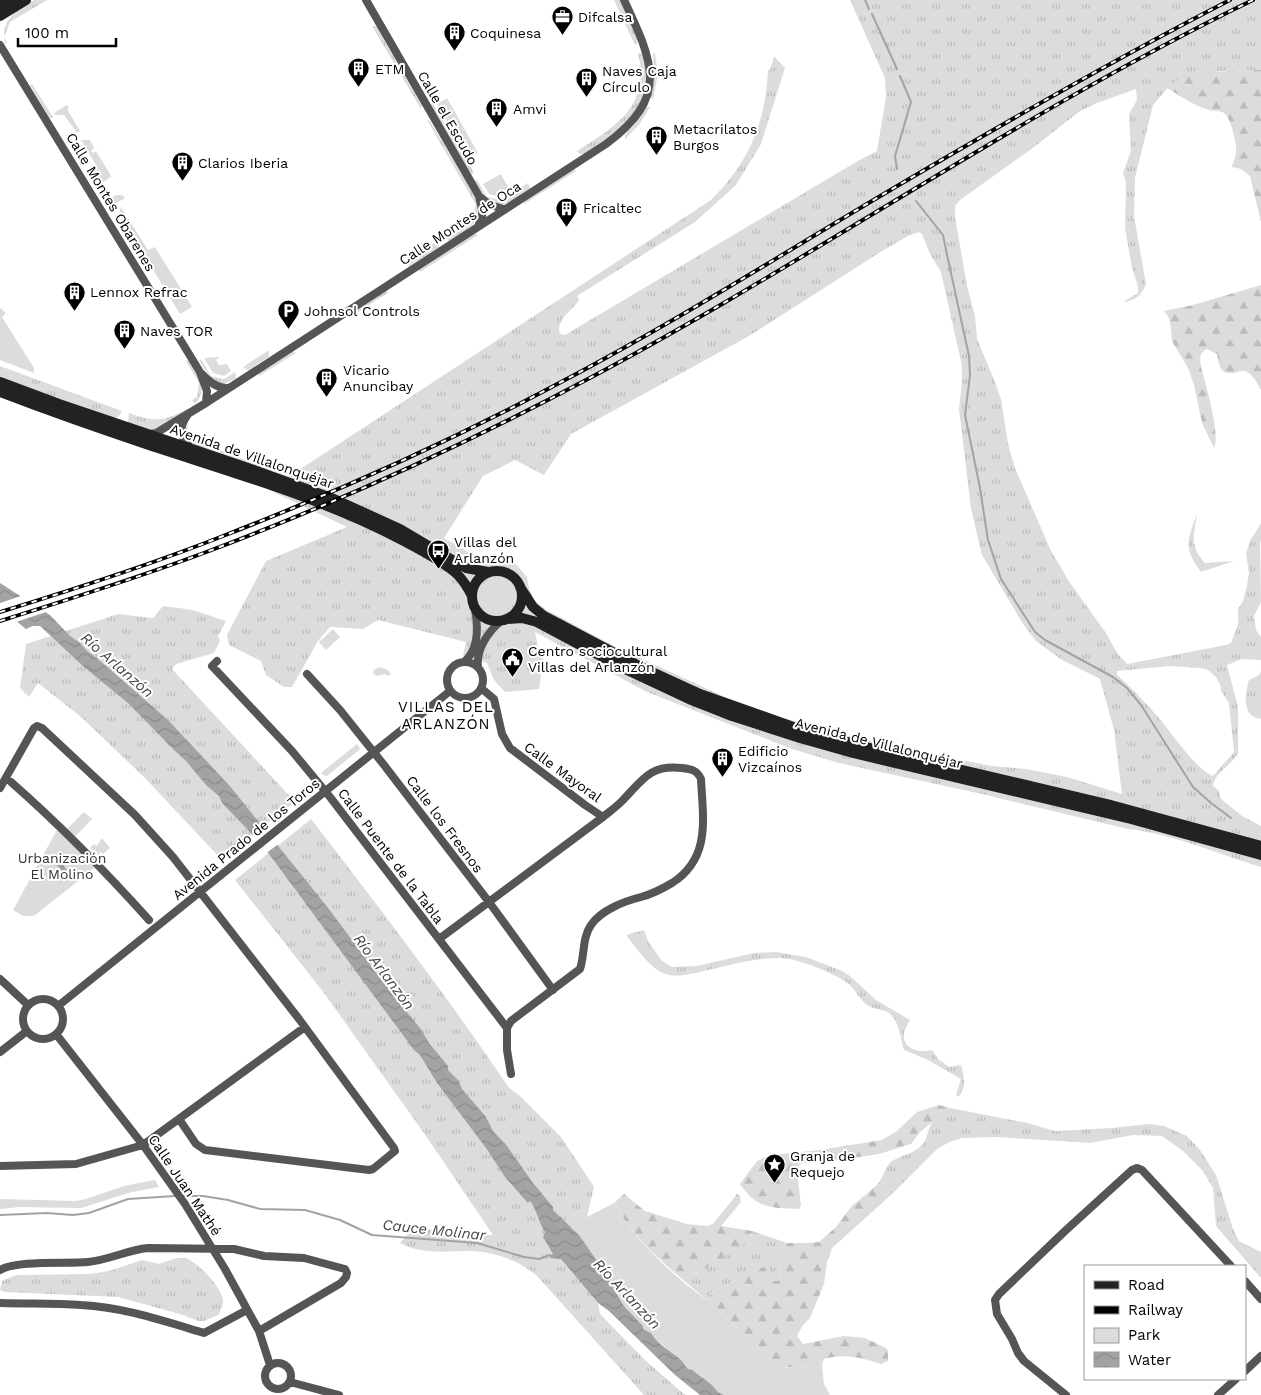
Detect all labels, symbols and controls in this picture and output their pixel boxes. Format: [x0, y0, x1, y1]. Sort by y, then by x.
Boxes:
office icon: Difcalsa [550, 5, 574, 36]
place label: Difcalsa [578, 9, 632, 25]
scale bar [18, 15, 115, 47]
building icon: Coquinesa [442, 21, 466, 52]
text: 100 m [25, 24, 69, 42]
place label: Coquinesa [470, 25, 541, 41]
building icon: ETM [347, 57, 371, 88]
place label: ETM [375, 61, 404, 77]
place label: Naves Caja Círculo [602, 63, 677, 95]
building icon: Naves Caja Círculo [574, 67, 598, 98]
street label: Calle el Escudo [415, 68, 481, 168]
building icon: Amvi [485, 97, 509, 128]
place label: Amvi [513, 101, 546, 117]
place label: Metacrilatos Burgos [673, 121, 757, 153]
building icon: Metacrilatos Burgos [645, 125, 669, 156]
street label: Calle Montes Obarenes [63, 130, 159, 274]
building icon: Clarios Iberia [170, 151, 194, 182]
place label: Clarios Iberia [198, 155, 288, 171]
street label: Calle Montes de Oca [396, 178, 524, 268]
building icon: Fricaltec [555, 196, 579, 227]
place label: Fricaltec [583, 200, 642, 216]
building icon: Lennox Refrac [62, 280, 86, 311]
place label: Lennox Refrac [90, 284, 188, 300]
parking icon: Johnsol Controls [276, 299, 300, 330]
place label: Johnsol Controls [304, 303, 420, 319]
building icon: Naves TOR [112, 319, 136, 350]
place label: Naves TOR [140, 323, 213, 339]
place label: Vicario Anuncibay [343, 362, 414, 394]
building icon: Vicario Anuncibay [315, 366, 339, 397]
street label: Avenida de Villalonquéjar [168, 420, 336, 492]
place label: Villas del Arlanzón [454, 534, 517, 566]
bus stop icon: Villas del Arlanzón [426, 538, 450, 569]
water label: Río Arlanzón [77, 629, 157, 701]
place label: Centro sociocultural Villas del Arlanzón [528, 643, 668, 675]
public building icon: Centro sociocultural Villas del Arlanzón [500, 647, 524, 678]
district label: VILLAS DEL ARLANZÓN [398, 698, 494, 733]
street label: Avenida de Villalonquéjar [793, 714, 965, 772]
street label: Calle Mayoral [521, 739, 605, 806]
place label: Edificio Vizcaínos [738, 743, 802, 775]
building icon: Edificio Vizcaínos [710, 747, 734, 778]
street label: Calle los Fresnos [403, 772, 487, 876]
street label: Avenida Prado de los Toros [169, 775, 323, 903]
street label: Calle Puente de la Tabla [335, 785, 447, 927]
park label: Urbanización El Molino [18, 850, 106, 882]
water label: Río Arlanzón [350, 931, 418, 1013]
street label: Calle Juan Mathé [145, 1131, 225, 1239]
place label: Granja de Requejo [790, 1148, 855, 1180]
place icon: Granja de Requejo [762, 1152, 786, 1183]
water label: Cauce Molinar [382, 1216, 488, 1244]
water label: Río Arlanzón [590, 1255, 664, 1333]
legend [1084, 1265, 1246, 1380]
text: Road [1128, 1276, 1165, 1294]
text: Railway [1128, 1301, 1183, 1319]
text: Park [1128, 1326, 1161, 1344]
text: Water [1128, 1351, 1171, 1369]

